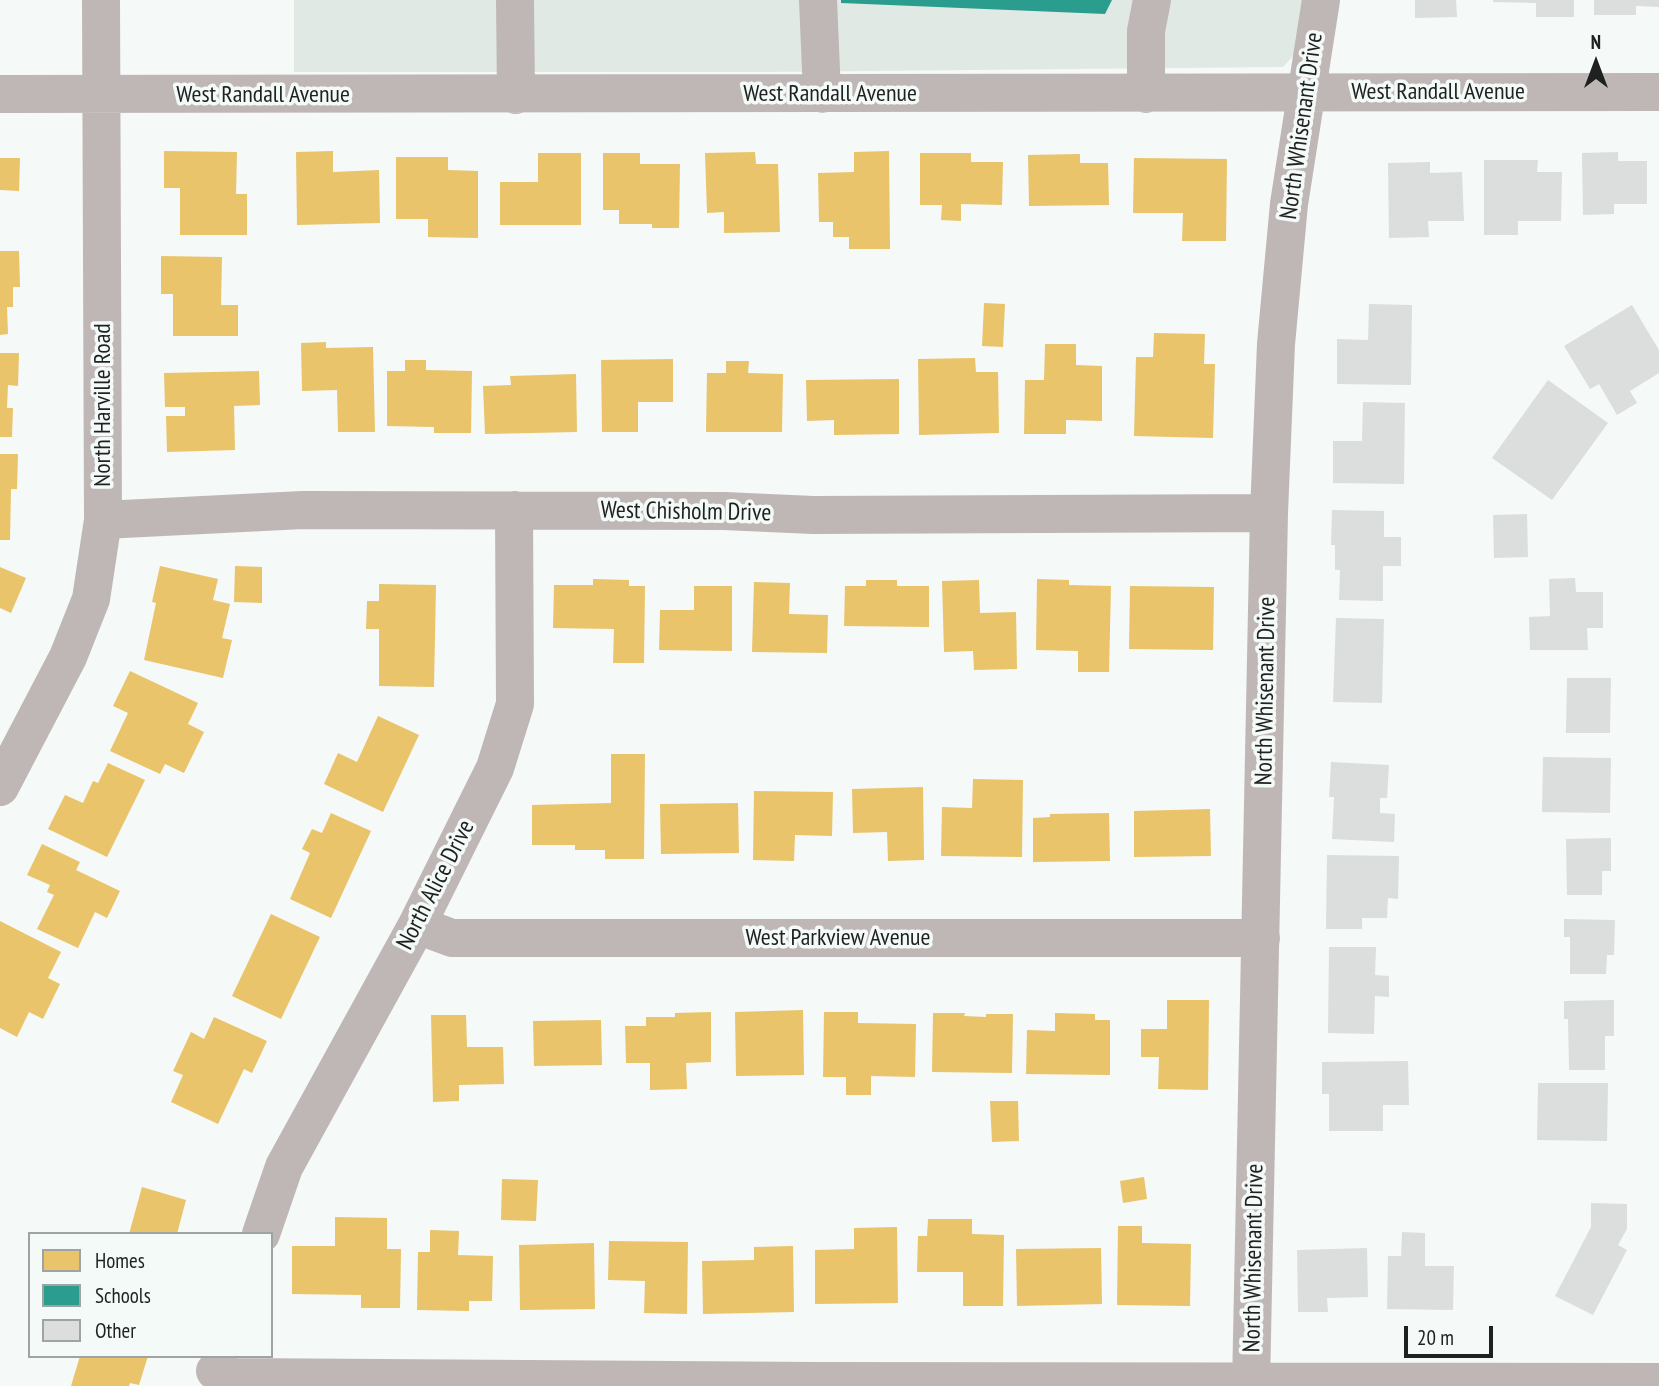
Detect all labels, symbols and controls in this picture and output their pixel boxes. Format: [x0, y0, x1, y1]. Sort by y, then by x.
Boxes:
north arrow [1561, 28, 1631, 98]
text: N [1591, 30, 1601, 54]
street label: North Whisenant Drive [1275, 31, 1329, 221]
street label: West Randall Avenue [1351, 78, 1525, 106]
street label: West Randall Avenue [743, 80, 917, 108]
street label: West Randall Avenue [176, 81, 350, 109]
street label: North Harville Road [89, 323, 117, 487]
street label: West Chisholm Drive [600, 496, 772, 528]
street label: North Whisenant Drive [1250, 596, 1282, 786]
street label: North Alice Drive [391, 815, 481, 955]
street label: West Parkview Avenue [746, 924, 930, 952]
street label: North Whisenant Drive [1238, 1163, 1270, 1353]
legend [28, 1232, 273, 1358]
text: Homes [95, 1247, 145, 1274]
text: Schools [95, 1282, 151, 1309]
scale bar [1407, 1312, 1496, 1356]
text: Other [95, 1317, 136, 1344]
text: 20 m [1417, 1324, 1454, 1351]

